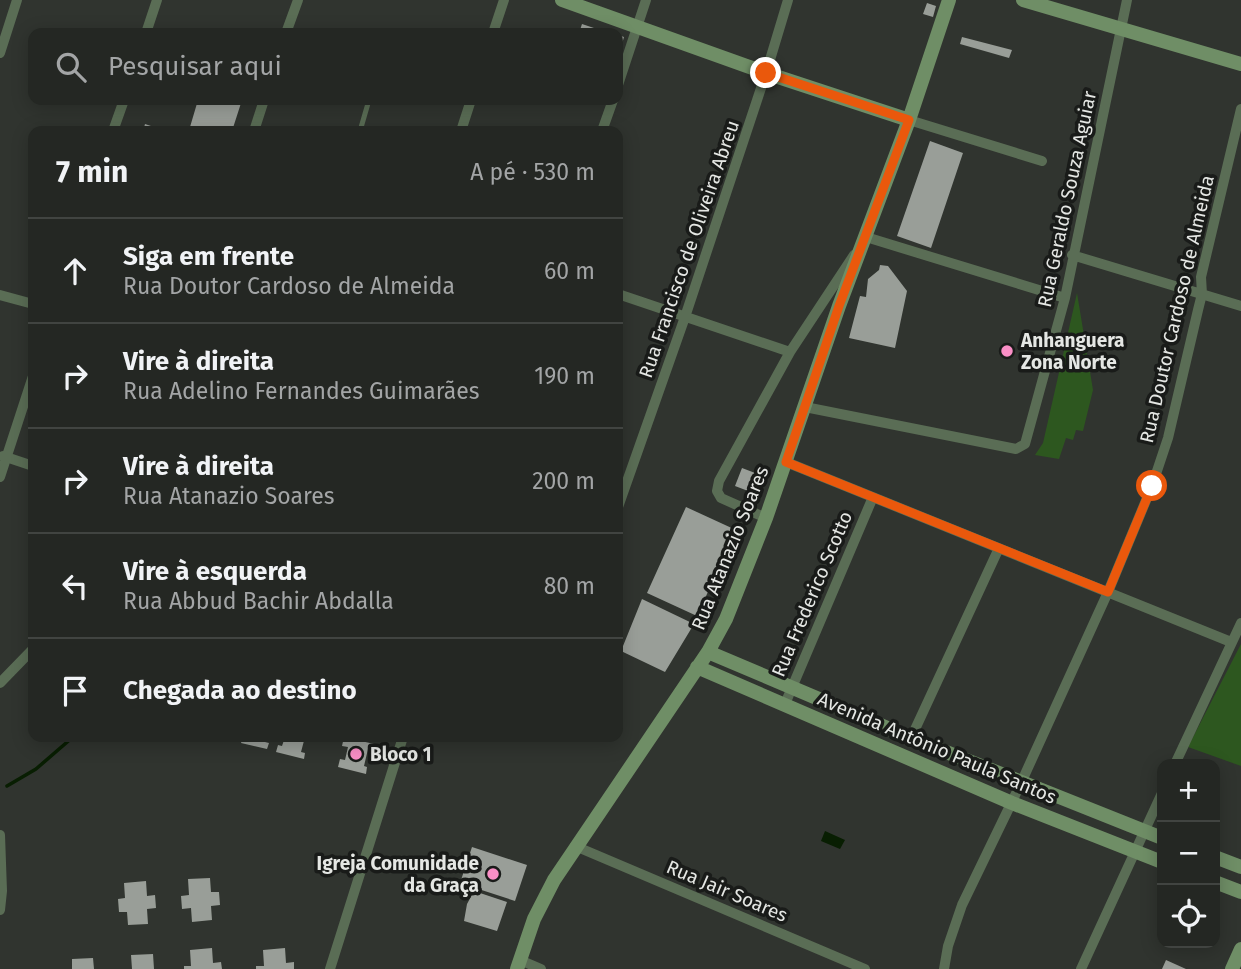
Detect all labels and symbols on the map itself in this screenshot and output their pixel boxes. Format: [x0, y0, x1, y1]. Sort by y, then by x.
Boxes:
route end [750, 57, 781, 88]
street label: Rua Geraldo Souza Aguiar [1033, 88, 1101, 309]
street label: Rua Francisco de Oliveira Abreu [634, 117, 744, 381]
street label: Rua Doutor Cardoso de Almeida [1135, 173, 1219, 445]
place label: Anhanguera Zona Norte [1020, 329, 1125, 374]
marker: Anhanguera Zona Norte [999, 343, 1015, 359]
street label: Rua Atanazio Soares [687, 463, 773, 633]
route start [1136, 470, 1167, 501]
street label: Rua Frederico Scotto [767, 508, 857, 680]
street label: Avenida Antônio Paula Santos [814, 687, 1060, 809]
place label: Bloco 1 [370, 743, 432, 766]
marker: Bloco 1 [348, 746, 364, 762]
place label: Igreja Comunidade da Graça [317, 852, 479, 897]
street label: Rua Jair Soares [663, 855, 791, 927]
marker: Igreja Comunidade da Graça [485, 866, 501, 882]

